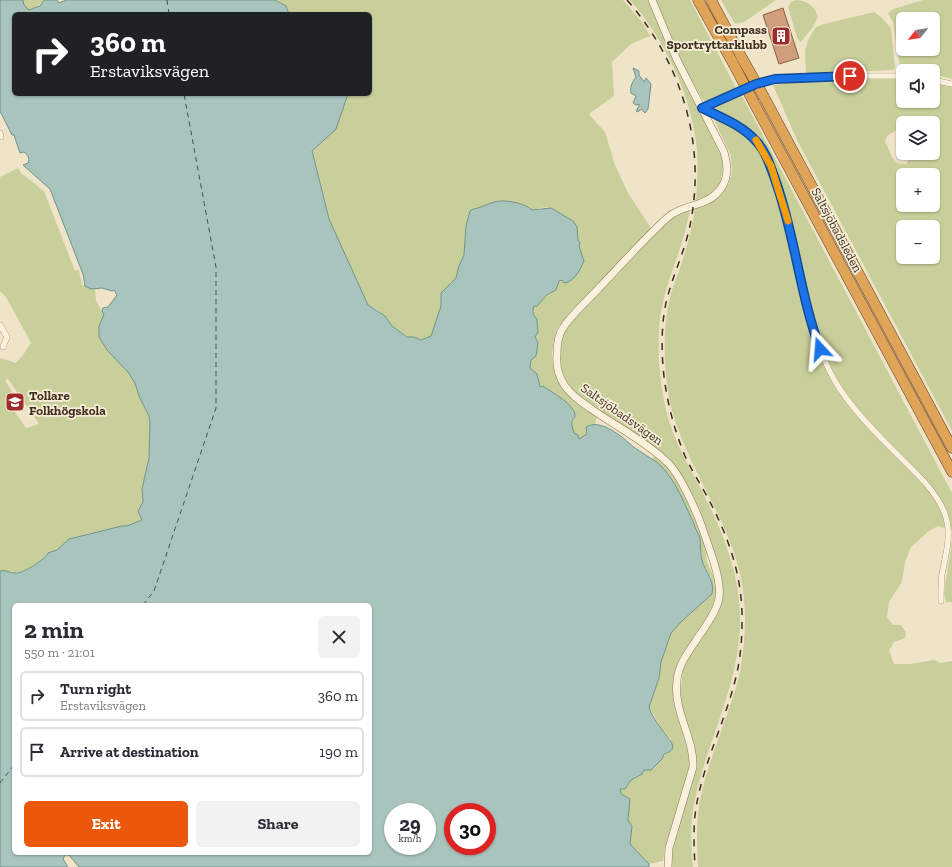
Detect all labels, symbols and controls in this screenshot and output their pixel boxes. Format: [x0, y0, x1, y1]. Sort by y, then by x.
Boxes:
north arrow [896, 12, 940, 56]
map controls [896, 12, 940, 264]
place label: Compass Sportryttarklubb [667, 22, 767, 52]
building icon: Compass Sportryttarklubb [770, 25, 792, 47]
text: 360 m [90, 26, 166, 59]
icon: right [24, 28, 76, 80]
pin [833, 59, 867, 93]
text: Erstaviksvägen [90, 60, 209, 82]
button: sound [896, 64, 940, 108]
icon: arrive [839, 65, 861, 87]
button: layers [896, 116, 940, 160]
button: + [896, 168, 940, 212]
street label: Saltsjöbadsleden [808, 185, 866, 276]
button: − [896, 220, 940, 264]
position arrow [799, 328, 841, 370]
street label: Saltsjöbadsvägen [577, 380, 666, 449]
place label: Tollare Folkhögskola [29, 388, 106, 418]
school or university icon: Tollare Folkhögskola [4, 391, 26, 413]
text: 2 min [24, 615, 84, 644]
button: close [318, 616, 360, 658]
text: 550 m · 21:01 [24, 645, 95, 660]
text: Turn right [60, 680, 131, 698]
icon: right [26, 685, 48, 707]
text: 360 m [318, 687, 358, 705]
text: Erstaviksvägen [60, 698, 146, 713]
icon: arrive [26, 741, 48, 763]
text: Arrive at destination [60, 743, 199, 761]
text: 190 m [319, 743, 358, 761]
button: Exit [24, 801, 188, 847]
button: Share [196, 801, 360, 847]
speed limit sign: 30 [444, 803, 496, 855]
text: 29 [399, 812, 421, 836]
text: km/h [399, 833, 421, 845]

